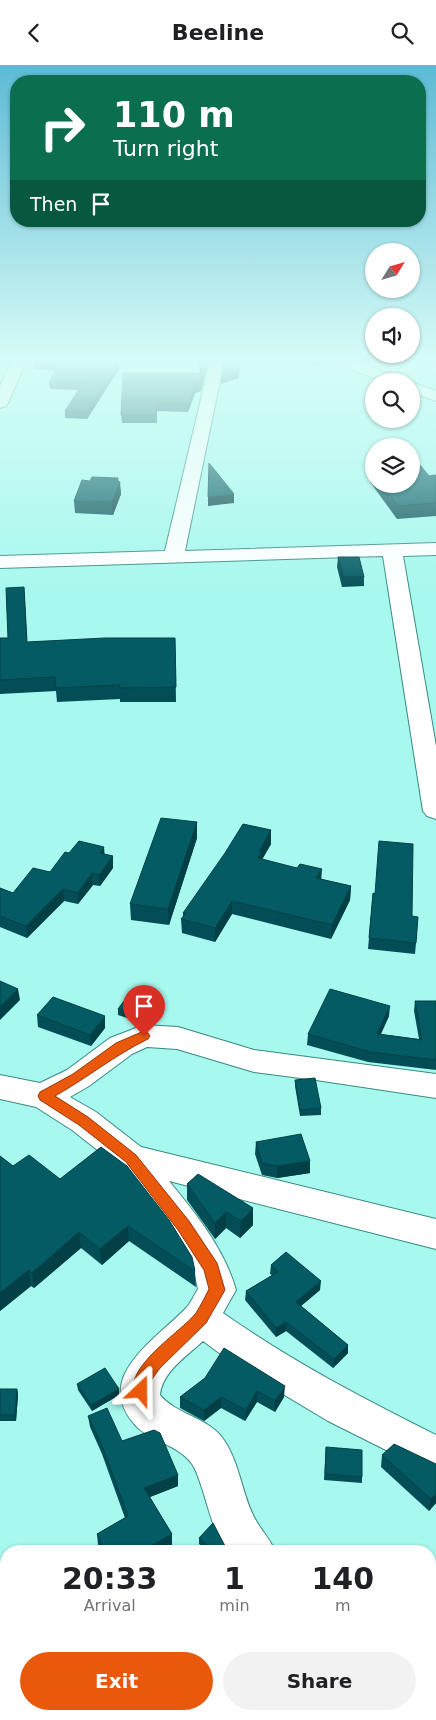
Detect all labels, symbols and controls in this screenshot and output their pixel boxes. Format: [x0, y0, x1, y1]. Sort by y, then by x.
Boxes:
icon: back [20, 19, 48, 47]
icon: search [388, 19, 416, 47]
text: Beeline [172, 20, 264, 45]
icon: right [30, 95, 95, 160]
text: 110 m [113, 95, 235, 135]
text: Turn right [113, 136, 218, 161]
icon: arrive [87, 190, 115, 218]
text: Then [30, 193, 77, 215]
north arrow [365, 243, 420, 297]
map controls [365, 243, 420, 493]
button: sound [365, 308, 420, 363]
button: search [365, 373, 420, 428]
button: layers [365, 438, 420, 493]
pin [123, 985, 165, 1036]
icon: arrive [130, 992, 158, 1020]
position arrow [114, 1364, 166, 1416]
text: 20:33 [62, 1561, 157, 1596]
text: 1 [224, 1561, 245, 1596]
text: 140 [311, 1561, 374, 1596]
text: Arrival [84, 1596, 136, 1615]
text: min [219, 1596, 250, 1615]
text: m [335, 1596, 351, 1615]
button: Exit [20, 1652, 213, 1710]
button: Share [223, 1652, 416, 1710]

